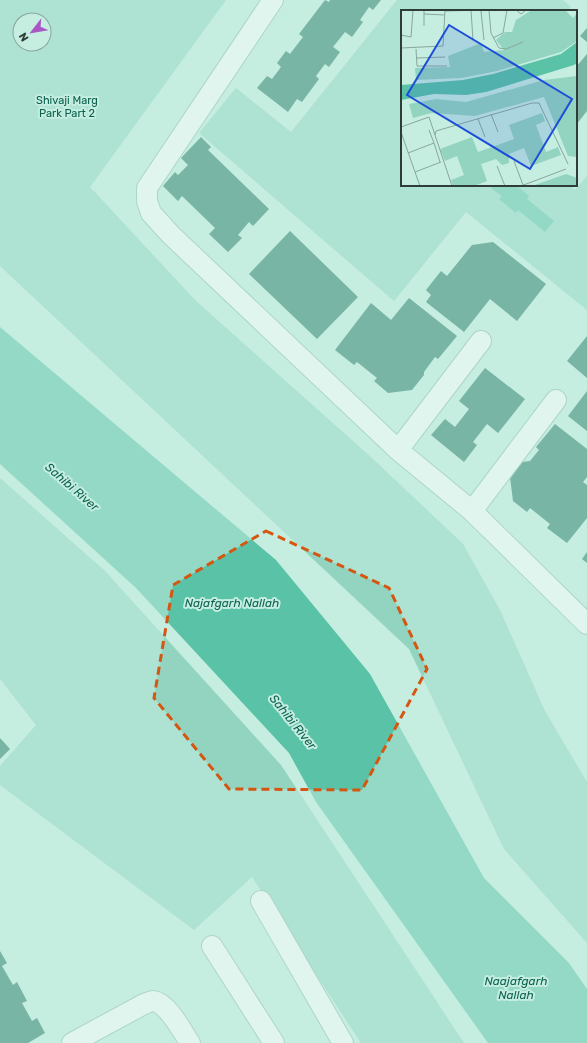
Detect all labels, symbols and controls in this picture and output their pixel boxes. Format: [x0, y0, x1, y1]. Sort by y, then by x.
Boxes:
inset map [401, 10, 577, 186]
north arrow [12, 12, 52, 52]
text: N [16, 30, 31, 44]
park label: Shivaji Marg Park Part 2 [36, 94, 98, 120]
water label: Sahibi River [42, 460, 102, 514]
water label: Najafgarh Nallah [185, 596, 279, 610]
water label: Sahibi River [267, 692, 320, 752]
water label: Naajafgarh Nallah [484, 974, 548, 1002]

